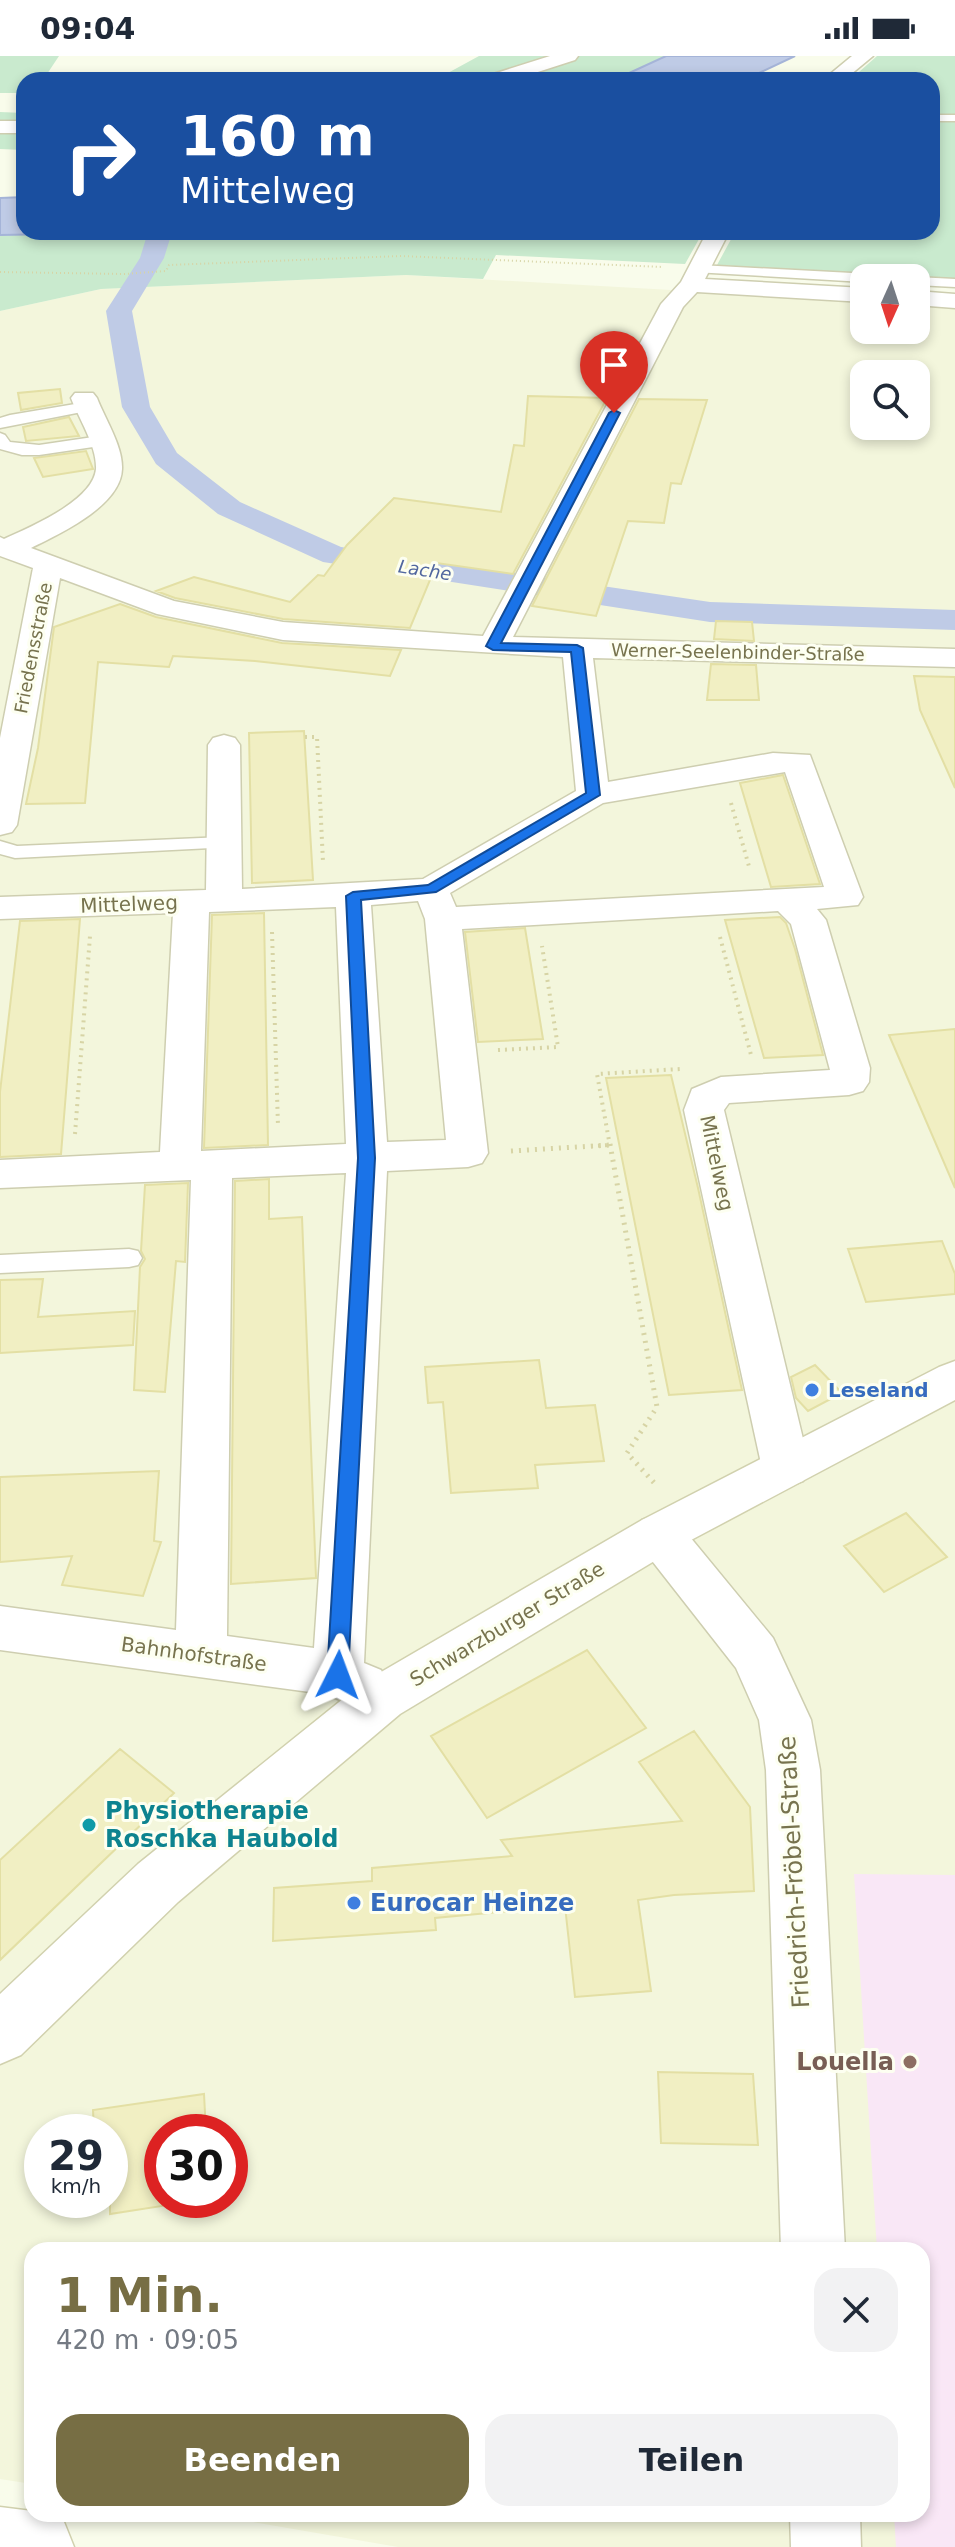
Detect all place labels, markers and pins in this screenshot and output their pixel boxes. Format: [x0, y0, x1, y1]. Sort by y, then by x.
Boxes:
pin [580, 331, 648, 413]
place label: Leseland [828, 1378, 929, 1402]
marker: Leseland [803, 1381, 821, 1399]
place label: Physiotherapie Roschka Haubold [105, 1797, 339, 1853]
marker: Physiotherapie Roschka Haubold [80, 1816, 98, 1834]
place label: Eurocar Heinze [370, 1889, 574, 1917]
marker: Eurocar Heinze [345, 1894, 363, 1912]
place label: Louella [796, 2048, 894, 2076]
marker: Louella [901, 2053, 919, 2071]

